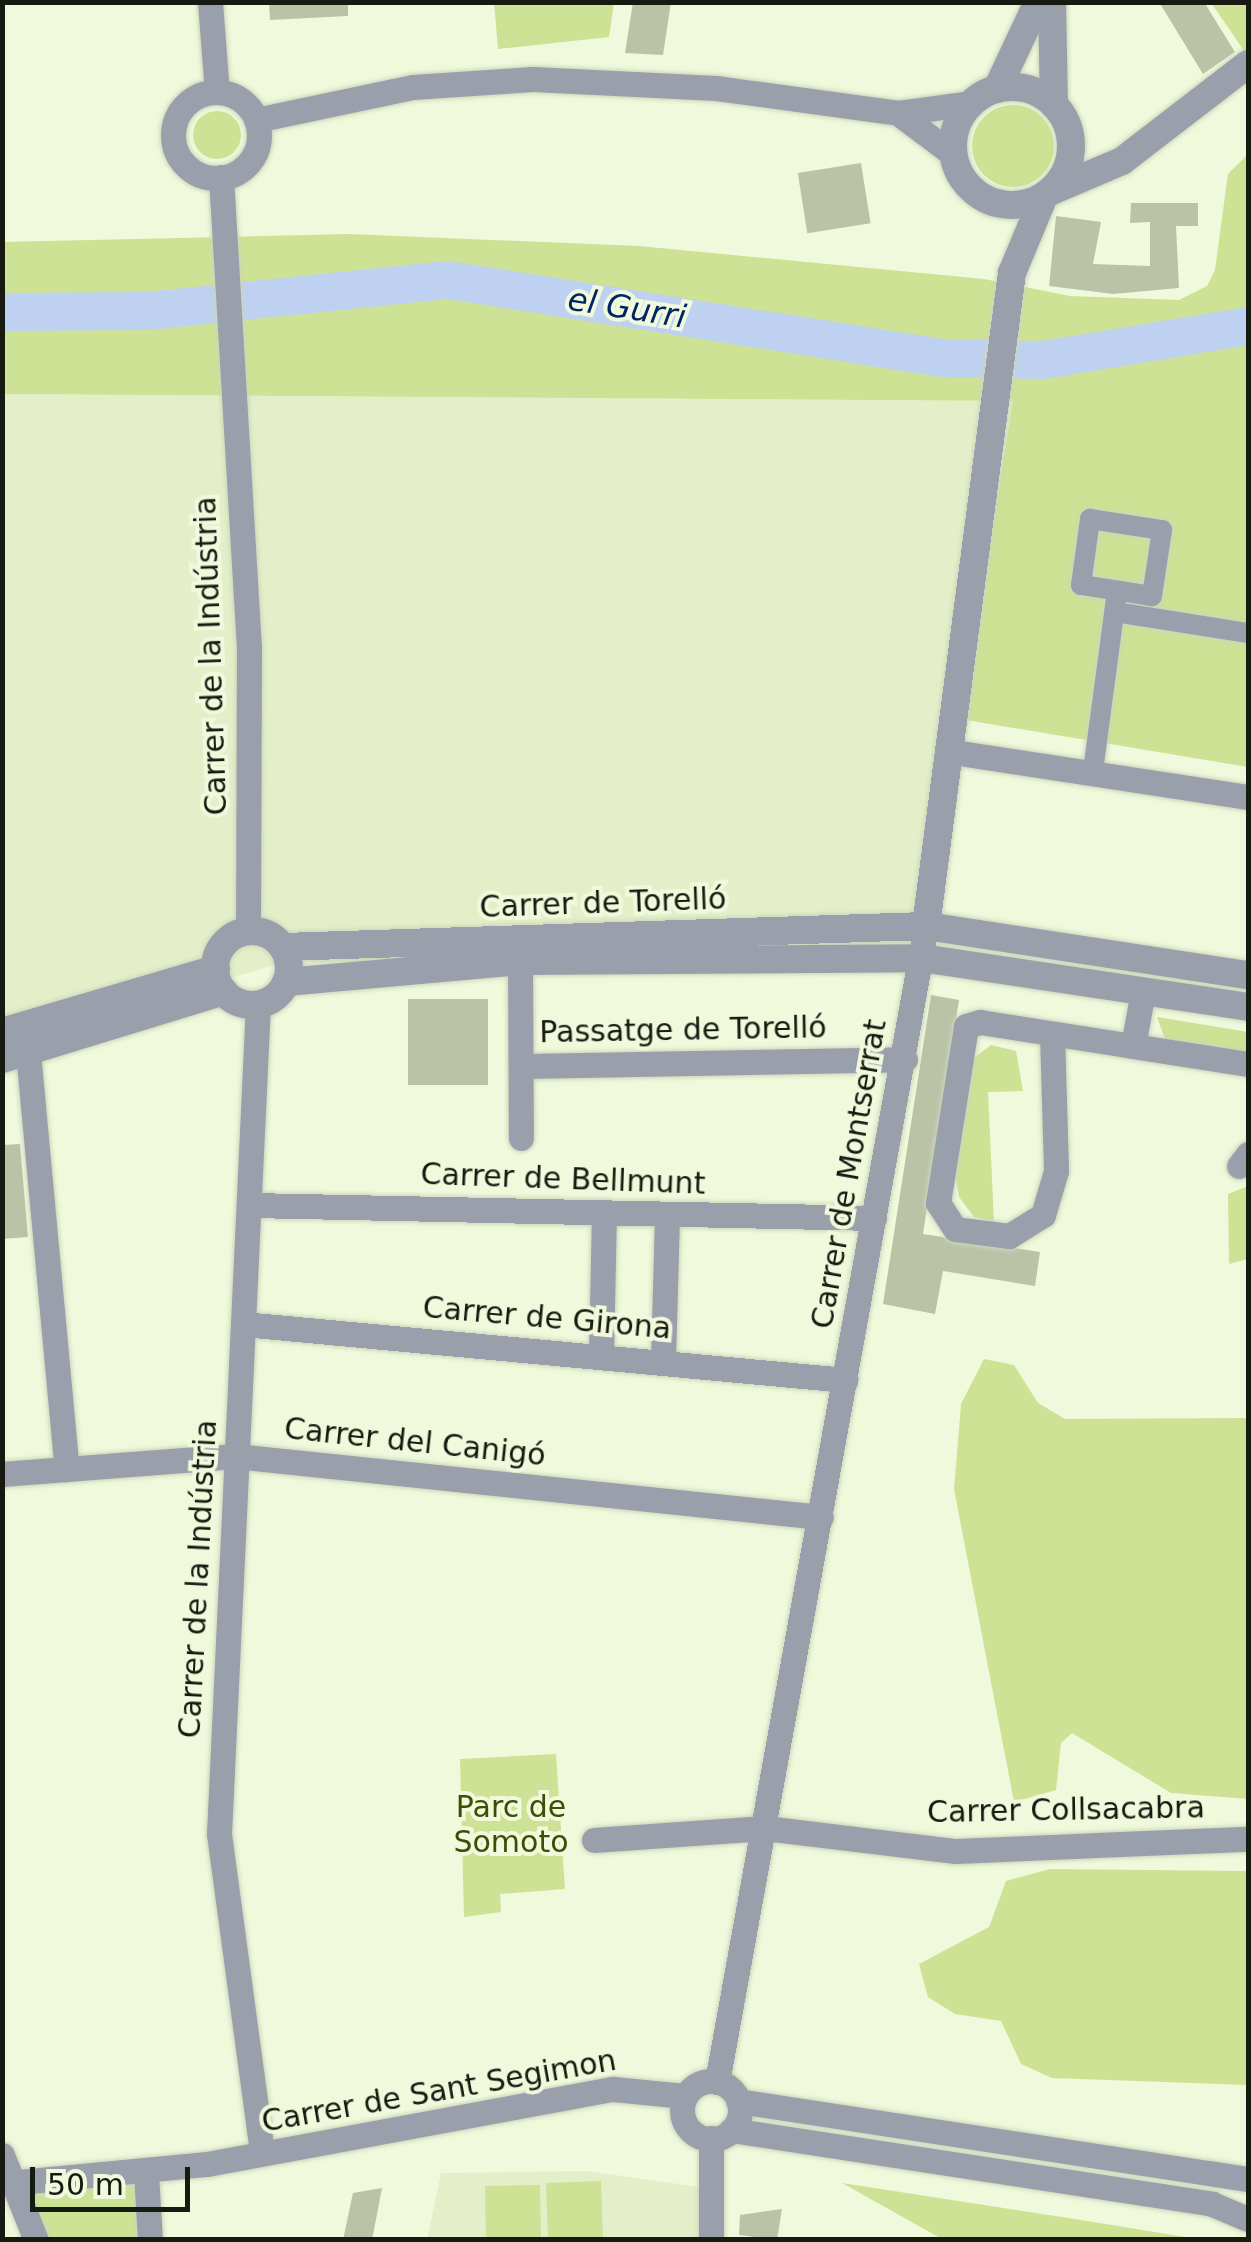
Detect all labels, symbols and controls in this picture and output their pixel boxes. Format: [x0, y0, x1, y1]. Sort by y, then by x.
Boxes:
water label: el Gurri [565, 280, 689, 336]
street label: Carrer de la Indústria [187, 496, 235, 816]
street label: Carrer de Torelló [479, 881, 727, 925]
street label: Passatge de Torelló [539, 1009, 827, 1051]
street label: Carrer de Montserrat [804, 1016, 894, 1332]
street label: Carrer de Bellmunt [420, 1156, 706, 1202]
street label: Carrer de Girona [421, 1289, 673, 1347]
street label: Carrer del Canigó [283, 1410, 547, 1474]
street label: Carrer de la Indústria [172, 1419, 224, 1739]
park label: Parc de Somoto [453, 1789, 569, 1860]
street label: Carrer Collsacabra [927, 1790, 1205, 1830]
street label: Carrer de Sant Segimon [259, 2042, 619, 2140]
scale bar [35, 2147, 195, 2209]
text: 50 m [47, 2167, 124, 2202]

